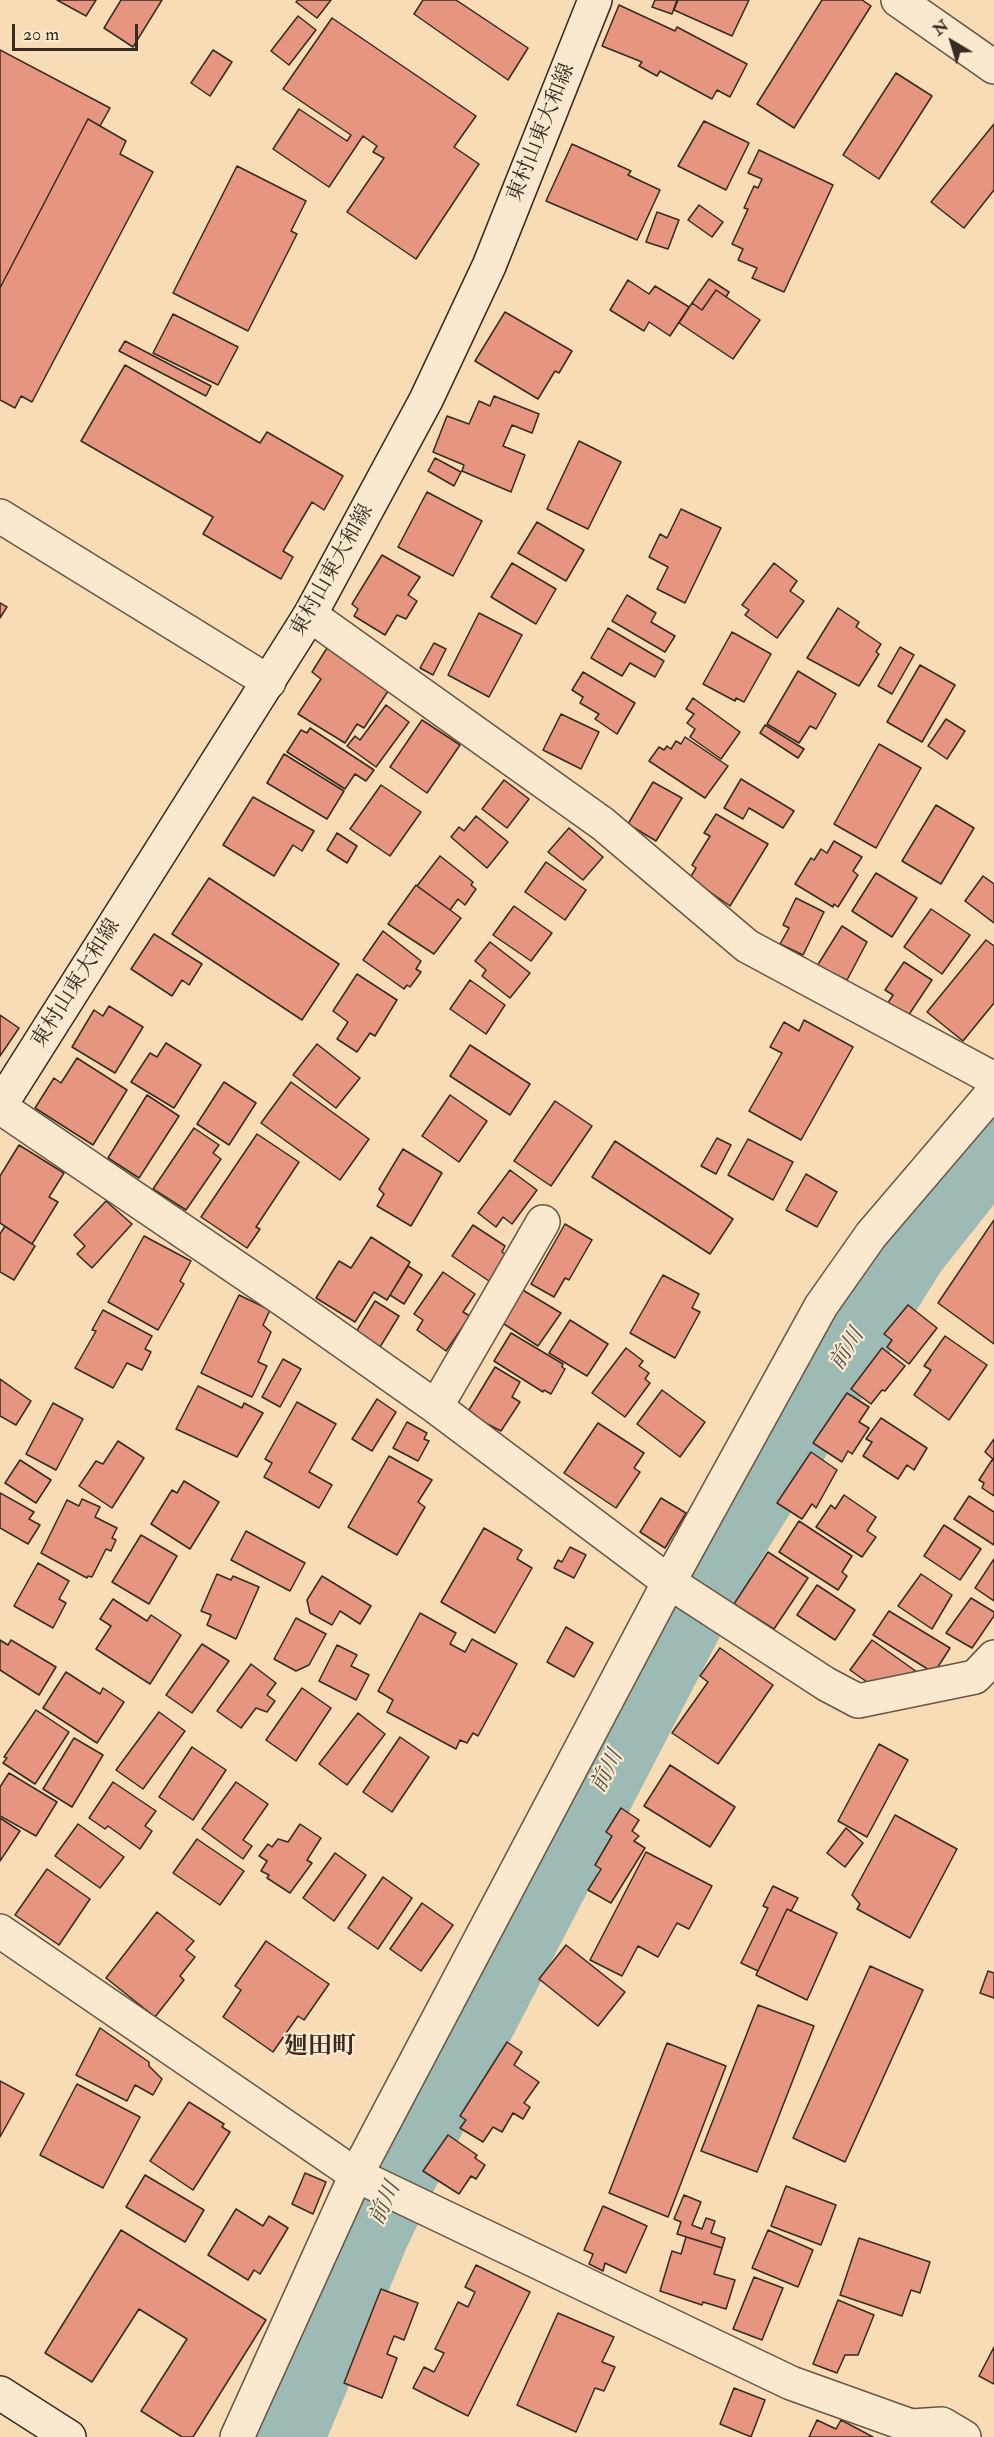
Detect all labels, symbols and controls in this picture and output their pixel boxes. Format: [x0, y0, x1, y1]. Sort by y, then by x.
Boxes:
scale bar [15, 12, 141, 50]
north arrow [922, 12, 982, 72]
text: N [929, 16, 953, 40]
text: 20 m [23, 23, 59, 46]
street label: 東村山東大和線 [503, 60, 581, 206]
street label: 東村山東大和線 [286, 501, 380, 641]
street label: 東村山東大和線 [27, 915, 127, 1053]
water label: 前川 [825, 1324, 871, 1376]
water label: 前川 [586, 1746, 630, 1798]
district label: 廻田町 [284, 2034, 356, 2062]
water label: 前川 [365, 2178, 407, 2230]

